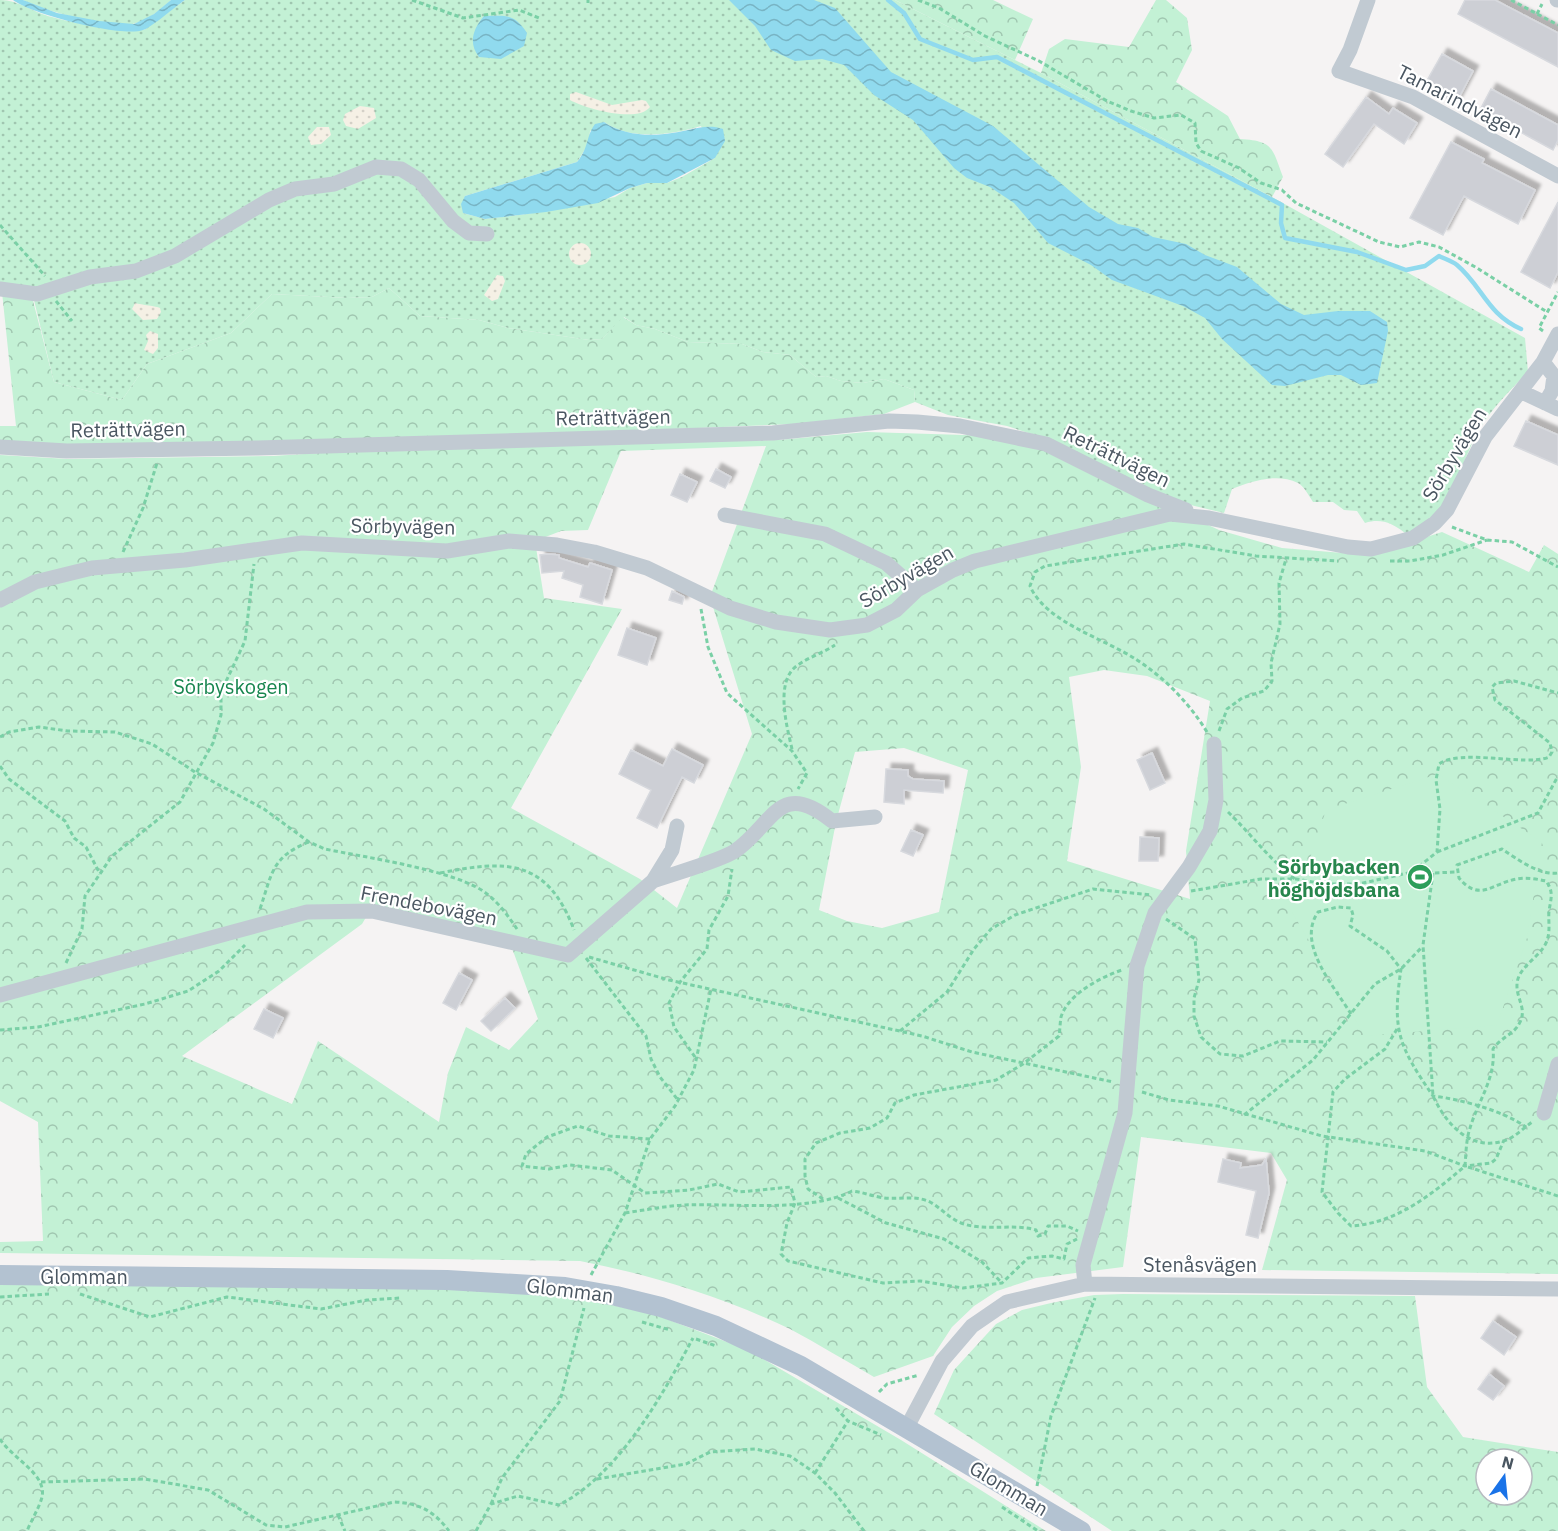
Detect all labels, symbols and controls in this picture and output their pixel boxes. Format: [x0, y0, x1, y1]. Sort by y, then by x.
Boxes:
street label: Tamarindvägen [1393, 58, 1527, 144]
street label: Reträttvägen [555, 402, 671, 432]
street label: Sörbyvägen [1415, 402, 1493, 506]
street label: Reträttvägen [70, 414, 186, 444]
street label: Reträttvägen [1059, 419, 1175, 493]
street label: Sörbyvägen [350, 512, 456, 540]
street label: Sörbyvägen [854, 538, 958, 614]
park label: Sörbyskogen [173, 673, 289, 700]
place label: Sörbybacken höghöjdsbana [1268, 853, 1400, 903]
sports icon: Sörbybacken höghöjdsbana [1405, 862, 1435, 892]
street label: Frendebovägen [358, 879, 500, 931]
street label: Stenåsvägen [1143, 1251, 1257, 1278]
street label: Glomman [40, 1263, 128, 1290]
street label: Glomman [525, 1271, 615, 1309]
north arrow [1474, 1447, 1534, 1507]
text: N [1500, 1451, 1516, 1474]
street label: Glomman [965, 1454, 1053, 1522]

